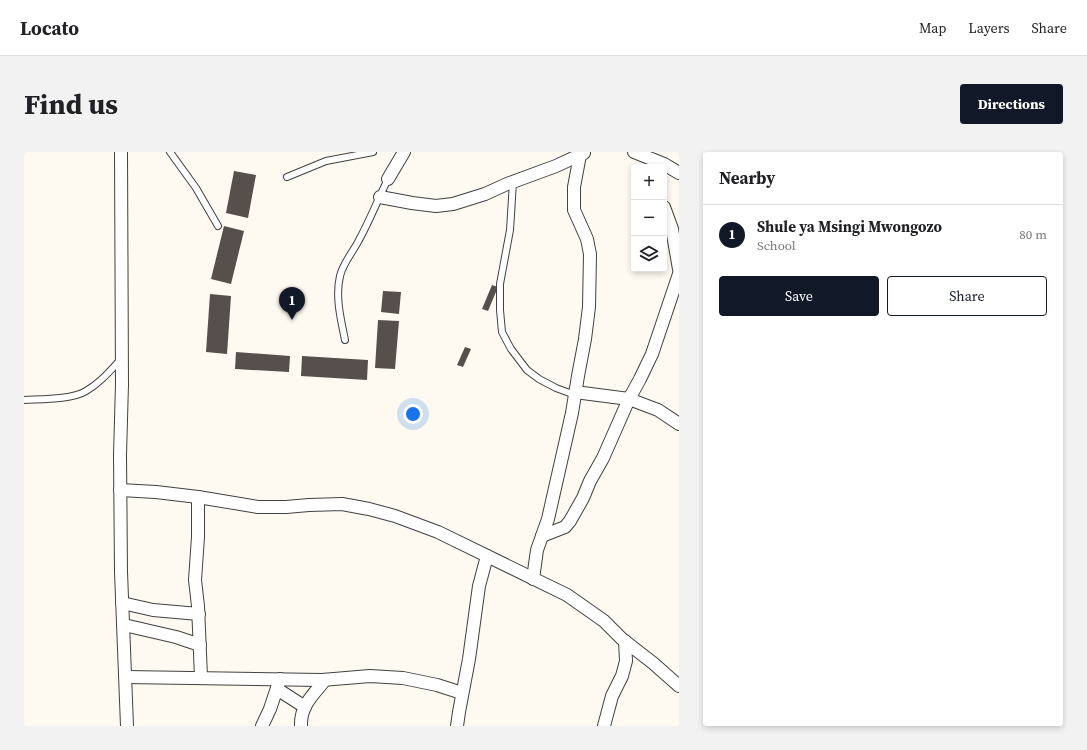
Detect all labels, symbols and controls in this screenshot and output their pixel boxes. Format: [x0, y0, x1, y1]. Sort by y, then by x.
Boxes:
text: Locato [20, 15, 79, 41]
text: Map [919, 18, 946, 38]
text: Layers [968, 18, 1010, 38]
text: Share [1032, 18, 1067, 38]
button: Directions [960, 84, 1063, 124]
text: Find us [24, 85, 118, 123]
map controls [631, 164, 667, 272]
button: + [631, 164, 667, 200]
text: Nearby [719, 166, 775, 190]
button: − [631, 200, 667, 236]
text: Shule ya Msingi Mwongozo [757, 216, 942, 237]
text: 1 [728, 226, 736, 243]
text: 80 m [1019, 226, 1047, 243]
button: layers [631, 236, 667, 272]
text: School [757, 237, 796, 254]
button: Save [719, 276, 879, 316]
button: Share [887, 276, 1047, 316]
pin: 1 [279, 287, 305, 320]
your location [403, 404, 423, 424]

